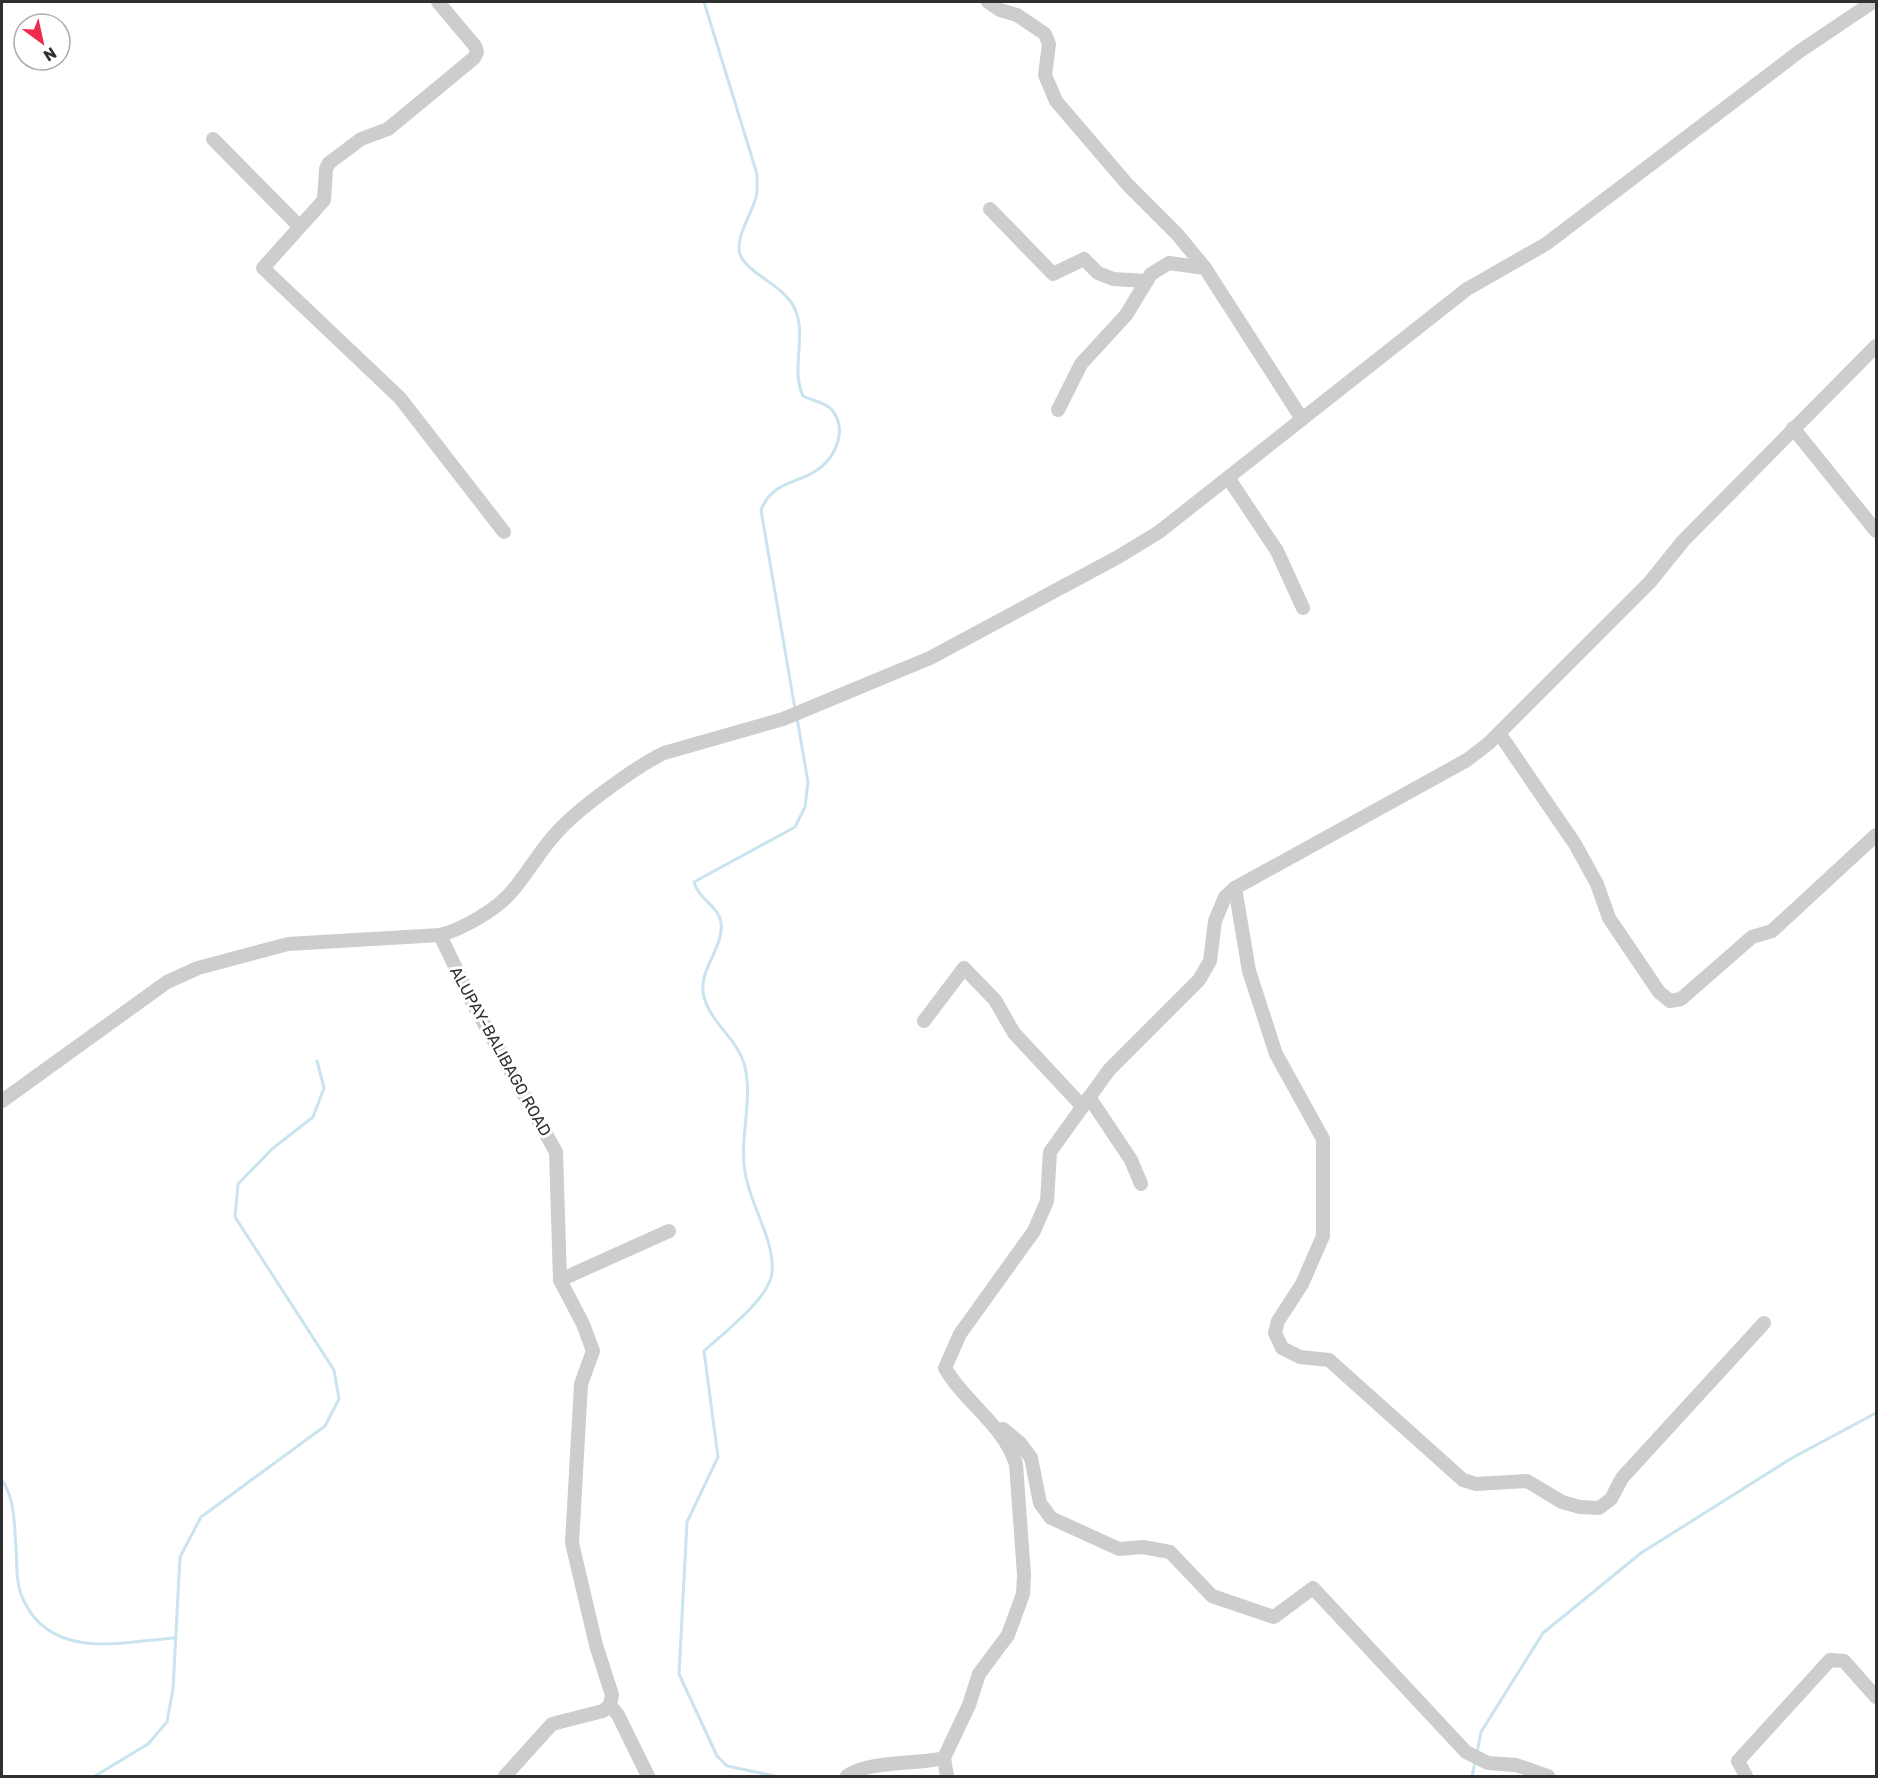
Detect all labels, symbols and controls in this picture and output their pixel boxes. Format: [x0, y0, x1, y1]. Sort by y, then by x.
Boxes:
north arrow [12, 12, 72, 72]
text: N [40, 43, 60, 65]
street label: ALUPAY-BALIBAGO ROAD [446, 963, 555, 1139]

